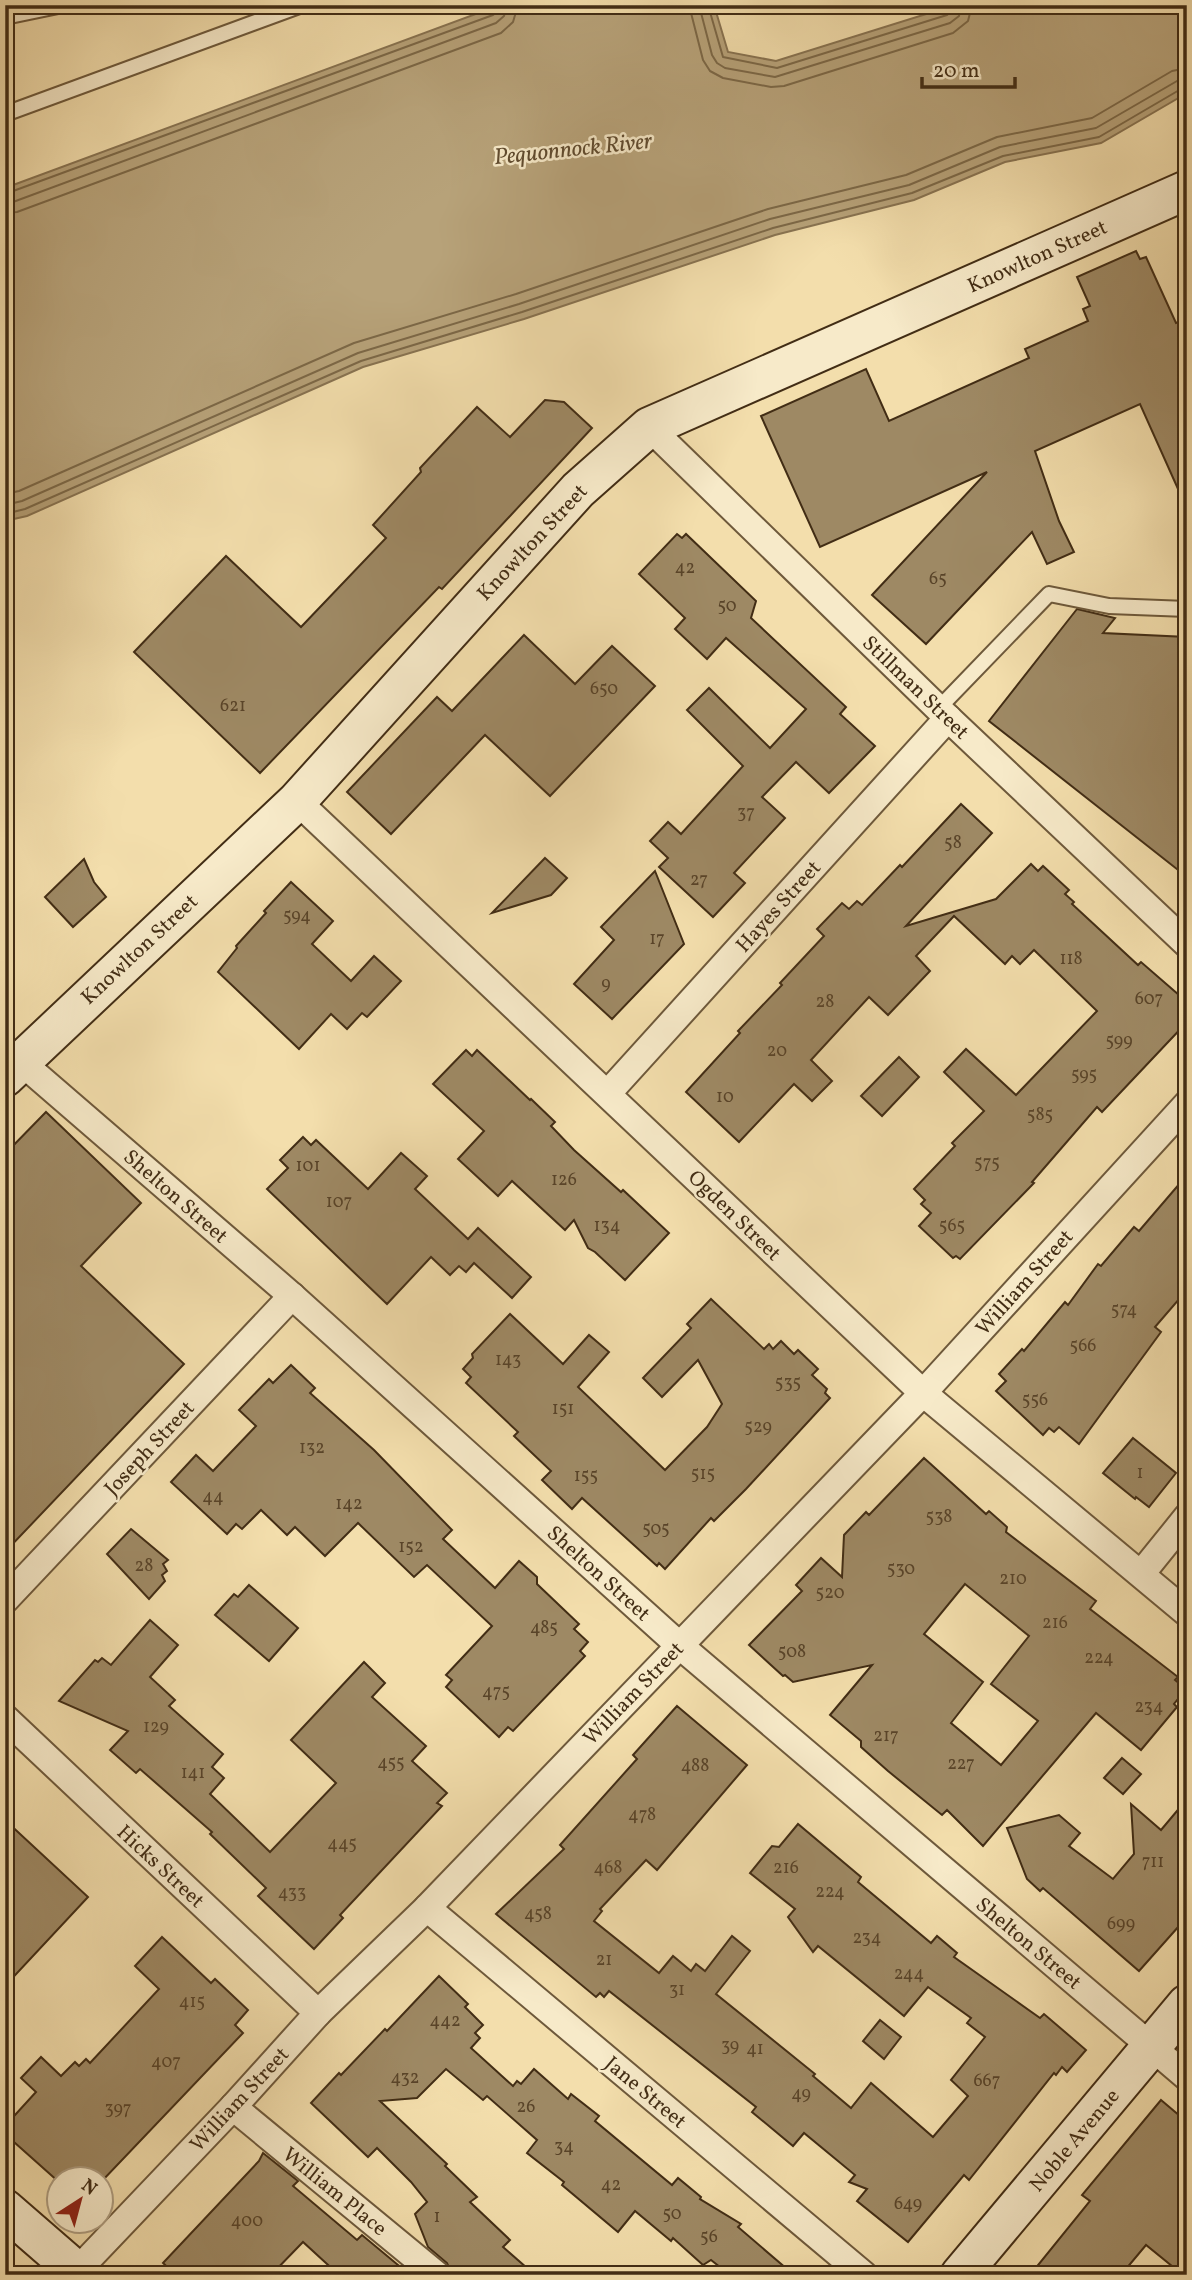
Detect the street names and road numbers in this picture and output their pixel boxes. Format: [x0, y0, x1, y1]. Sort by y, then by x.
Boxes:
street label: Knowlton Street [963, 214, 1112, 301]
street label: Knowlton Street [471, 478, 595, 608]
street label: Stillman Street [855, 629, 975, 747]
street label: Hayes Street [730, 855, 828, 959]
street label: Knowlton Street [75, 888, 205, 1012]
street label: Shelton Street [116, 1143, 234, 1251]
street label: Ogden Street [681, 1164, 787, 1268]
street label: William Street [970, 1224, 1081, 1342]
street label: Joseph Street [98, 1395, 202, 1503]
street label: Shelton Street [540, 1520, 656, 1629]
street label: William Street [577, 1636, 691, 1752]
street label: Hicks Street [110, 1819, 210, 1915]
street label: Shelton Street [969, 1891, 1087, 1997]
street label: William Street [184, 2041, 296, 2159]
street label: Jane Street [598, 2050, 692, 2136]
street label: Noble Avenue [1023, 2083, 1127, 2199]
street label: William Place [276, 2141, 393, 2243]

